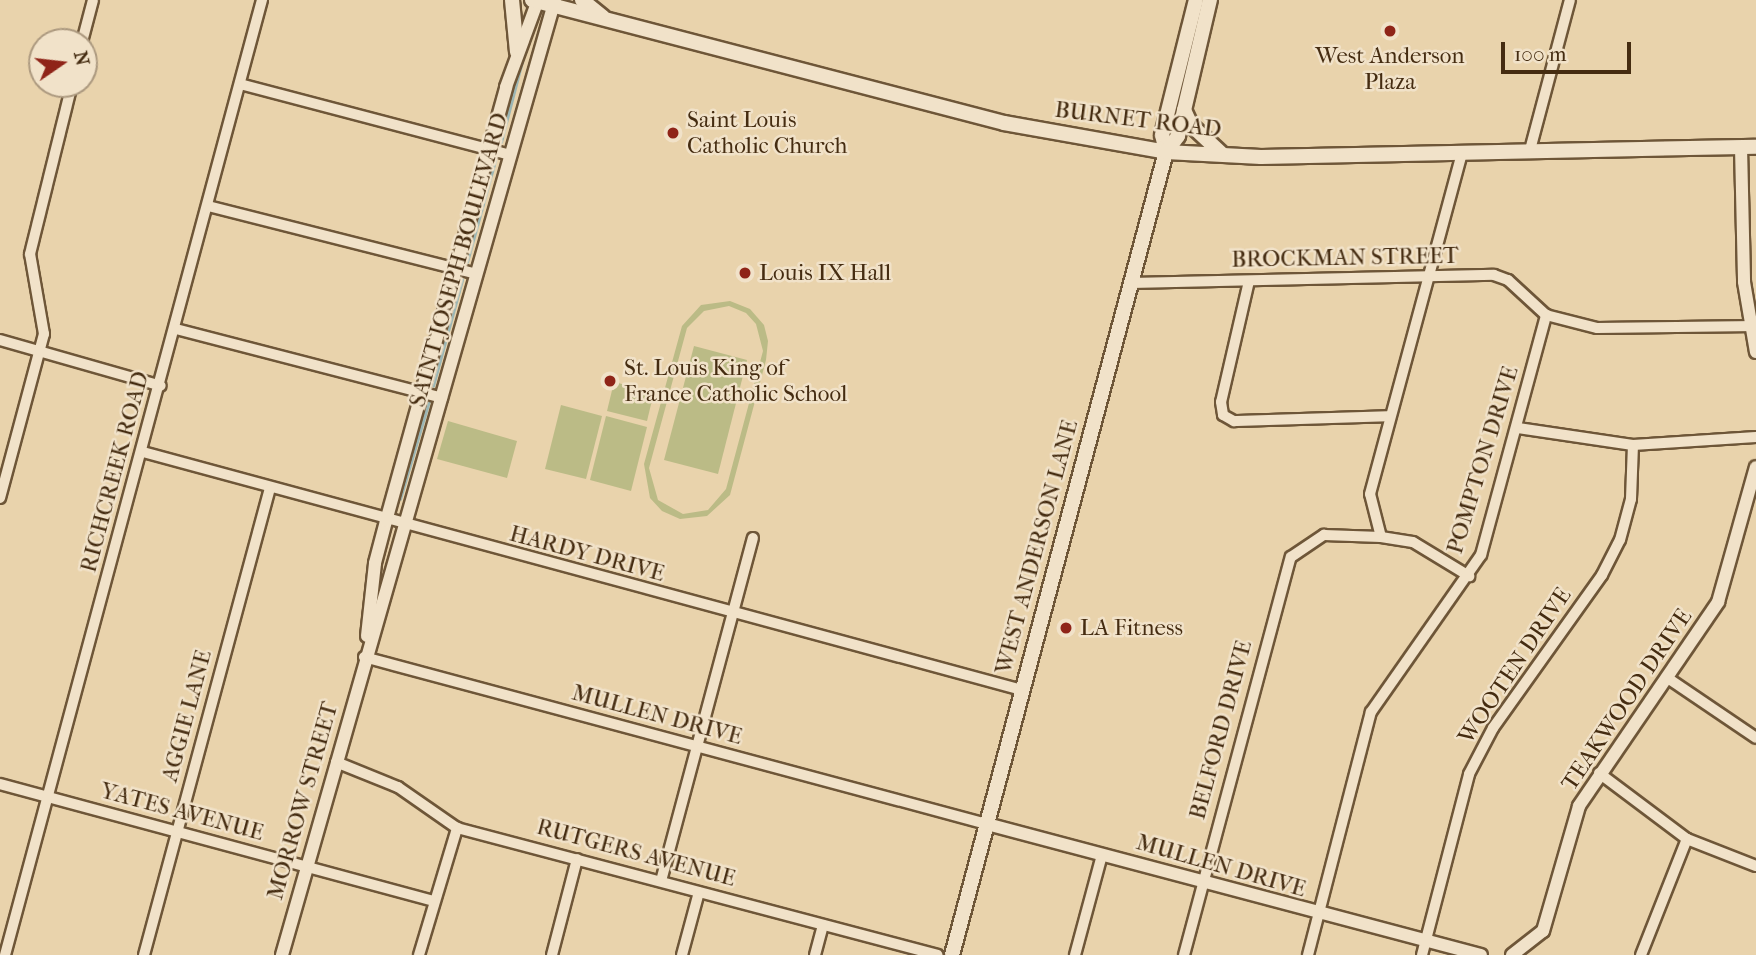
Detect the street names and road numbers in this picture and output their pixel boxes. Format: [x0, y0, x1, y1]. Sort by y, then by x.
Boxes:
street label: BURNET ROAD [1053, 96, 1223, 144]
street label: SAINT JOSEPH BOULEVARD [404, 110, 514, 410]
street label: BROCKMAN STREET [1231, 242, 1459, 274]
street label: POMPTON DRIVE [1441, 363, 1525, 557]
street label: RICHCREEK ROAD [75, 368, 155, 576]
street label: WEST ANDERSON LANE [990, 417, 1084, 677]
street label: HARDY DRIVE [506, 520, 668, 588]
street label: WOOTEN DRIVE [1453, 583, 1577, 749]
street label: TEAKWOOD DRIVE [1556, 604, 1698, 796]
street label: BELFORD DRIVE [1184, 637, 1258, 823]
street label: AGGIE LANE [156, 647, 218, 785]
street label: MULLEN DRIVE [569, 679, 745, 751]
street label: MORROW STREET [262, 699, 344, 903]
street label: YATES AVENUE [97, 777, 267, 847]
street label: RUTGERS AVENUE [534, 813, 738, 893]
street label: MULLEN DRIVE [1133, 829, 1309, 903]

